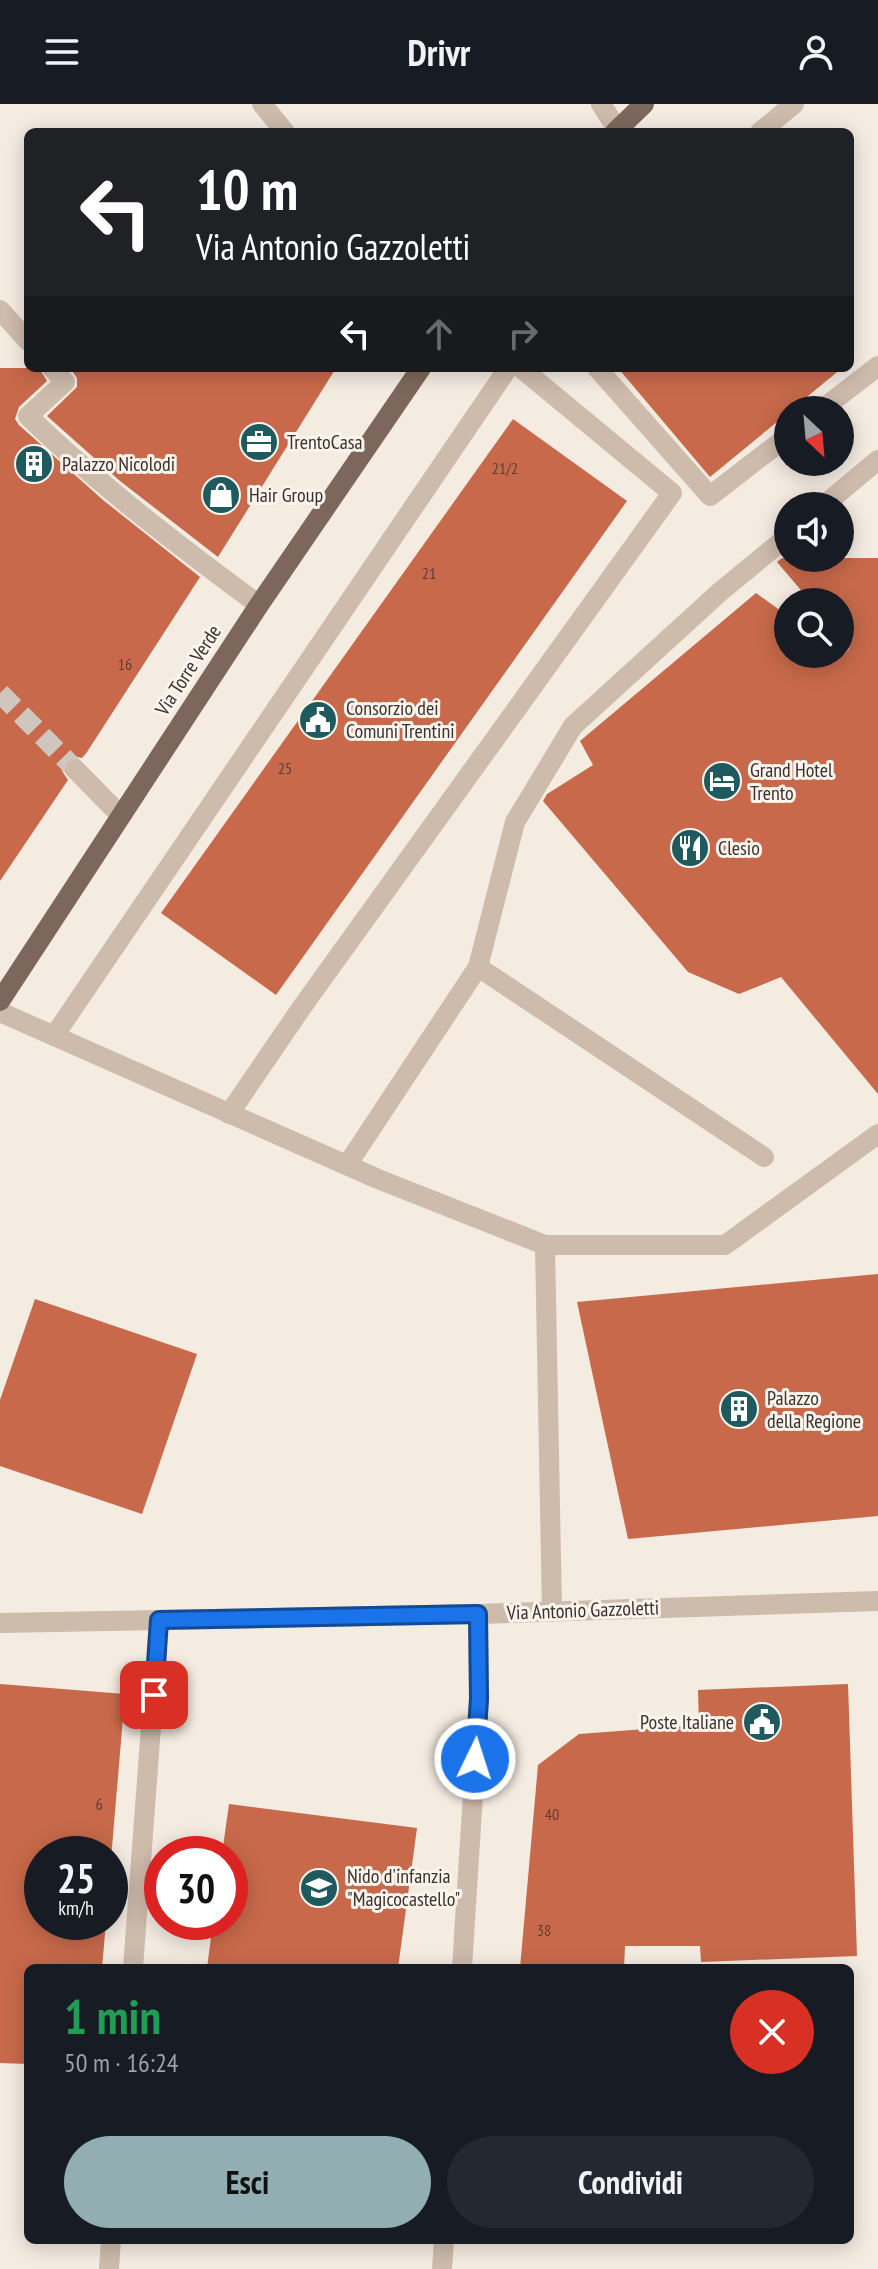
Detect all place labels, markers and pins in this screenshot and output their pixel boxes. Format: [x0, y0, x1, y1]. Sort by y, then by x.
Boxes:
office icon: TrentoCasa [238, 421, 280, 463]
place label: TrentoCasa [287, 429, 362, 455]
building icon: Palazzo Nicolodi [13, 443, 55, 485]
place label: Palazzo Nicolodi [62, 451, 175, 477]
shop icon: Hair Group [200, 474, 242, 516]
place label: Hair Group [249, 482, 323, 508]
place label: Consorzio dei Comuni Trentini [346, 695, 455, 744]
public building icon: Consorzio dei Comuni Trentini [297, 699, 339, 741]
place label: Grand Hotel Trento [750, 757, 833, 806]
hotel icon: Grand Hotel Trento [701, 760, 743, 802]
restaurant icon: Clesio [669, 827, 711, 869]
place label: Clesio [718, 835, 760, 861]
place label: Palazzo della Regione [767, 1385, 861, 1434]
building icon: Palazzo della Regione [718, 1388, 760, 1430]
pin [120, 1661, 188, 1729]
public building icon: Poste Italiane [741, 1701, 783, 1743]
place label: Poste Italiane [640, 1709, 734, 1735]
place label: Nido d'infanzia "Magicocastello" [347, 1863, 460, 1912]
school or university icon: Nido d'infanzia "Magicocastello" [298, 1867, 340, 1909]

